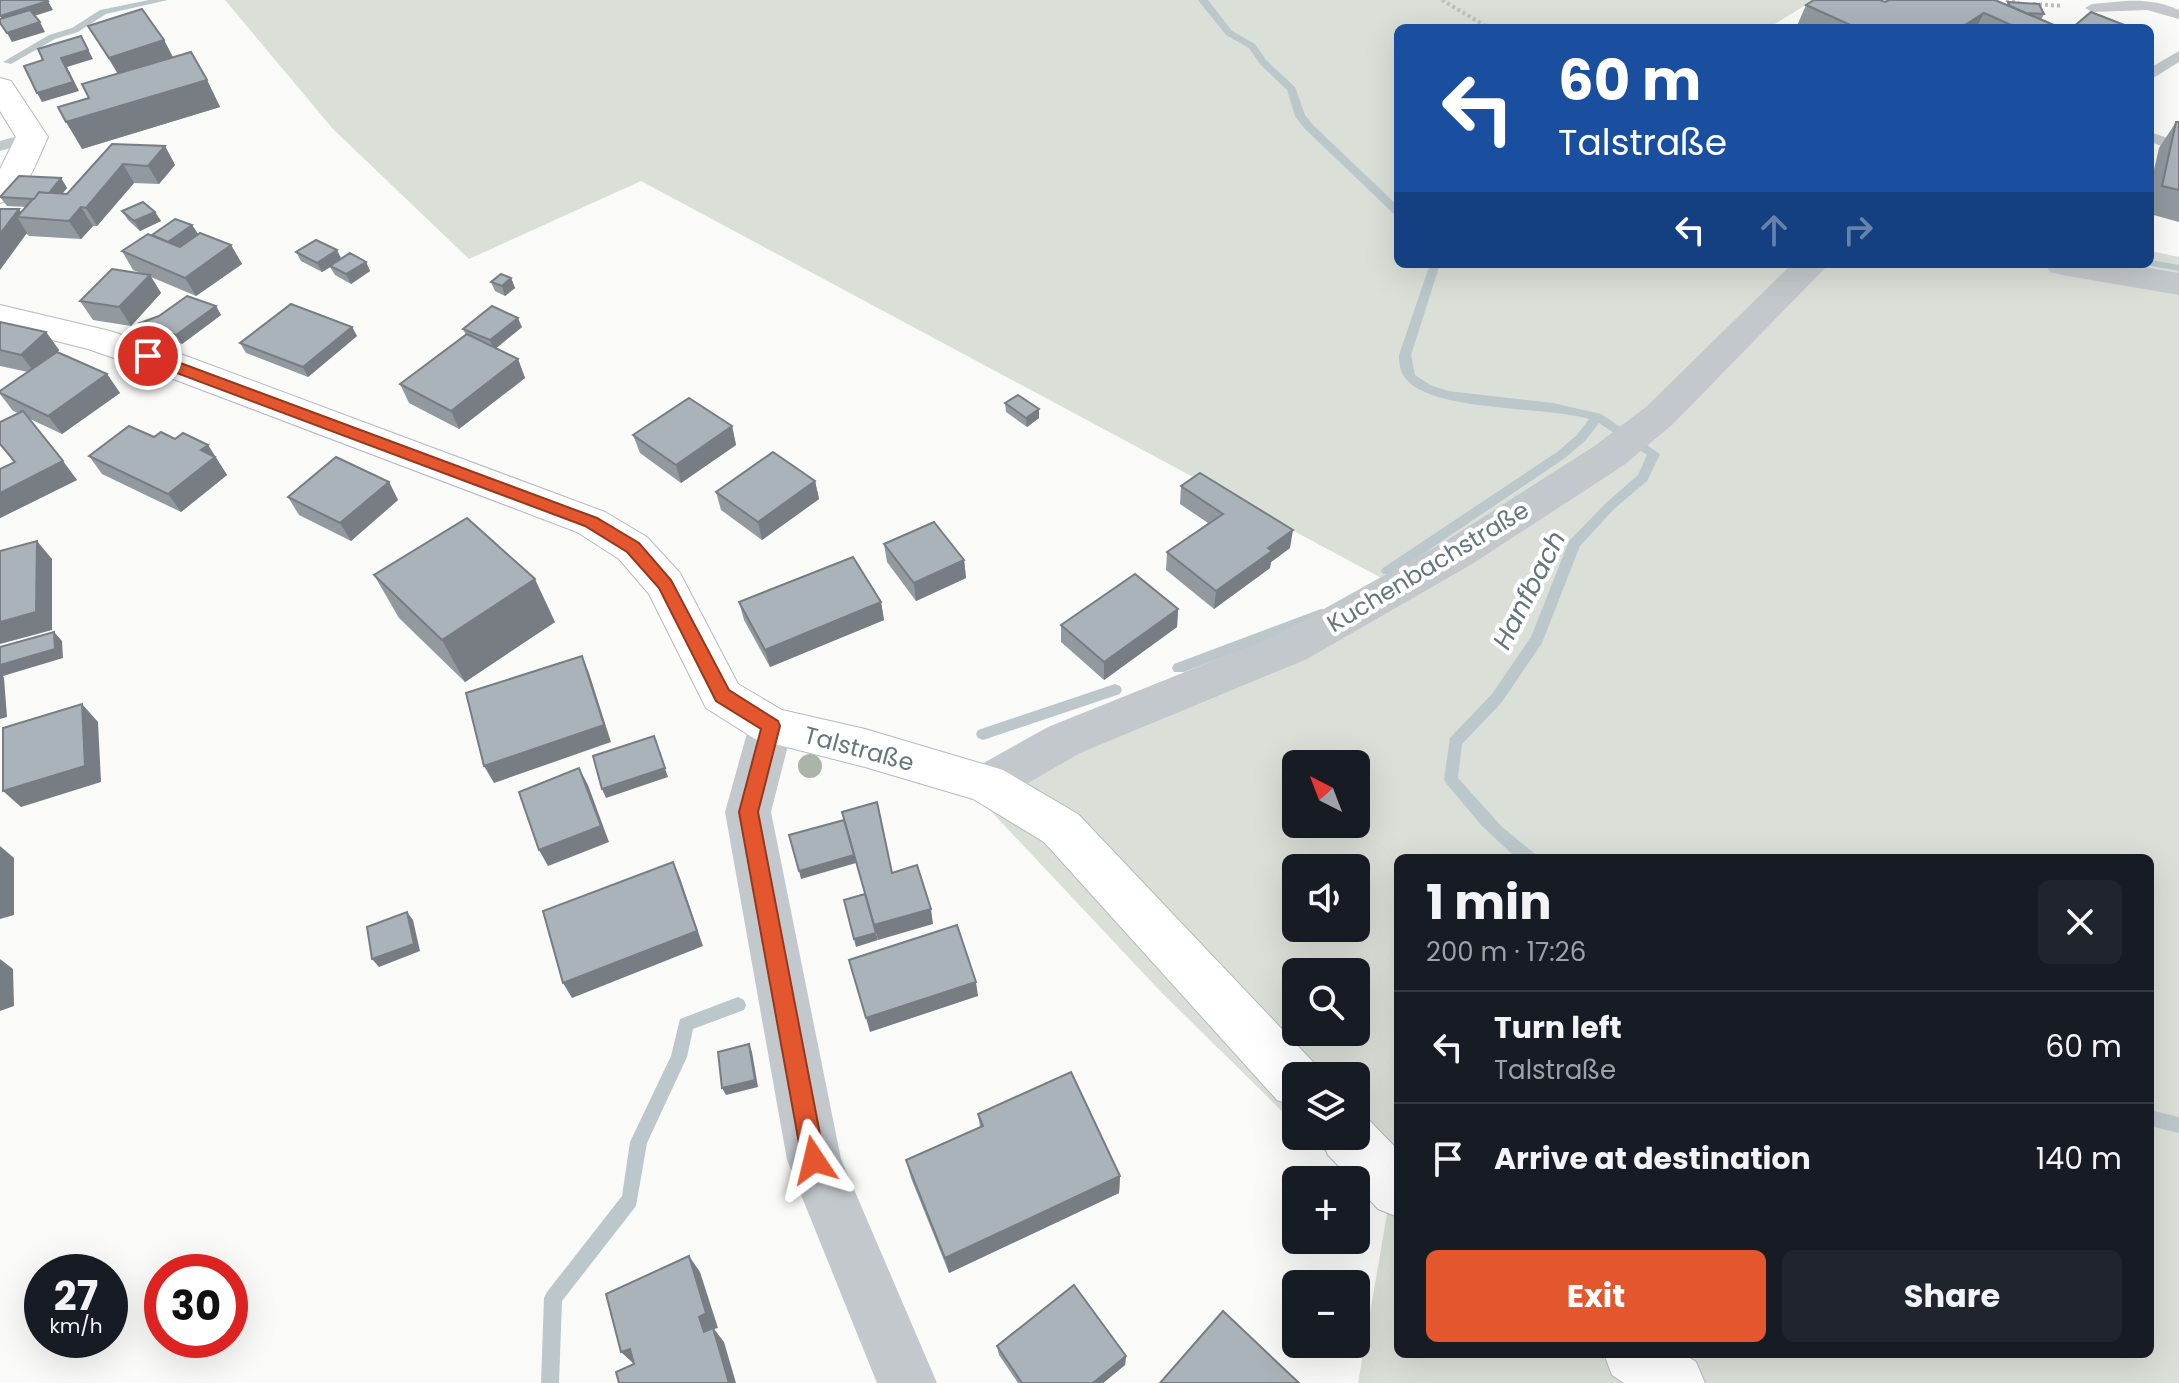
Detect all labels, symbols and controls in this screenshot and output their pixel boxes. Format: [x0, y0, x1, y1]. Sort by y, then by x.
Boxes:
text: 60 m [1558, 41, 1701, 120]
icon: left [1426, 56, 1530, 160]
text: Talstraße [1558, 117, 1727, 168]
icon: left [1668, 208, 1712, 252]
icon: ahead [1752, 208, 1796, 252]
icon: right [1836, 208, 1880, 252]
pin [114, 322, 182, 390]
icon: arrive [126, 334, 170, 378]
street label: Kuchenbachstraße [1321, 493, 1535, 640]
water label: Hanfbach [1484, 525, 1574, 655]
street label: Talstraße [800, 718, 918, 779]
north arrow [1282, 750, 1370, 838]
map controls [1282, 750, 1370, 1358]
button: sound [1282, 854, 1370, 942]
text: 1 min [1426, 869, 1552, 936]
button: close [2038, 880, 2122, 964]
text: 200 m · 17:26 [1426, 934, 1586, 970]
button: search [1282, 958, 1370, 1046]
text: Turn left [1494, 1006, 1622, 1049]
icon: left [1426, 1025, 1470, 1069]
text: 60 m [2045, 1025, 2122, 1068]
text: Talstraße [1494, 1052, 1616, 1088]
button: layers [1282, 1062, 1370, 1150]
position arrow [772, 1118, 856, 1202]
icon: arrive [1426, 1137, 1470, 1181]
text: Arrive at destination [1494, 1137, 1811, 1180]
text: 140 m [2036, 1137, 2122, 1180]
button: + [1282, 1166, 1370, 1254]
button: Exit [1426, 1250, 1766, 1342]
button: Share [1782, 1250, 2122, 1342]
speed limit sign: 30 [144, 1254, 248, 1358]
text: 27 [54, 1268, 98, 1324]
button: − [1282, 1270, 1370, 1358]
text: km/h [49, 1312, 103, 1340]

